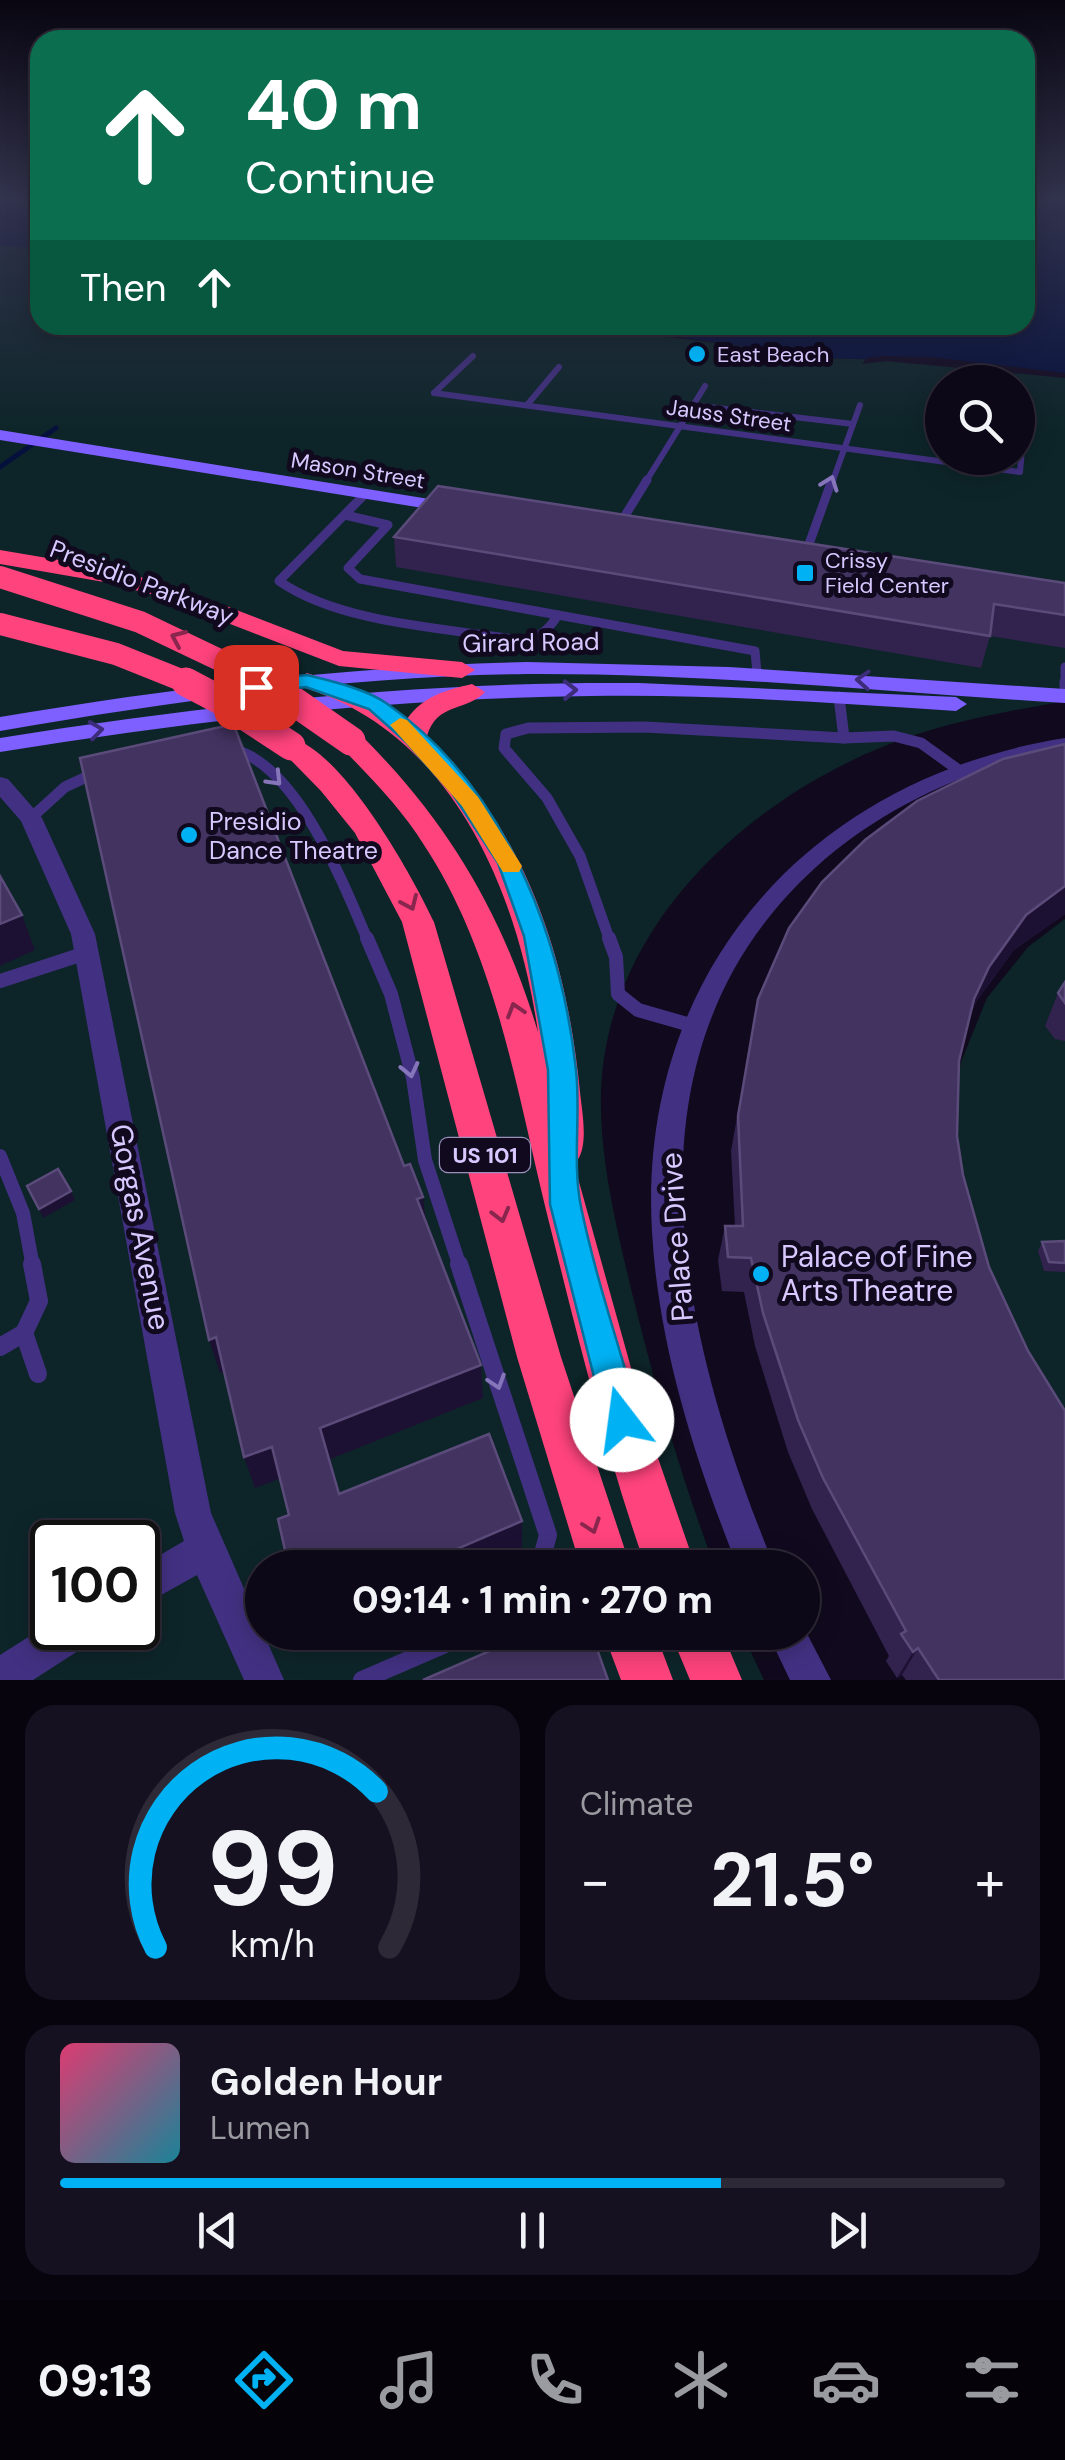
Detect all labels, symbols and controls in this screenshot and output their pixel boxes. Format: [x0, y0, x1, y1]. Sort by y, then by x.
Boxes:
text: 40 m [245, 60, 422, 151]
icon: ahead [80, 70, 210, 200]
text: Continue [245, 148, 435, 207]
icon: ahead [187, 260, 242, 315]
text: Then [80, 263, 167, 313]
place label: East Beach [717, 340, 829, 369]
marker: East Beach [686, 343, 708, 365]
map controls [925, 365, 1035, 475]
button: search [925, 365, 1035, 475]
street label: Jauss Street [665, 392, 793, 439]
street label: Mason Street [289, 446, 427, 495]
one-way arrow [819, 476, 839, 493]
street label: Presidio Parkway [45, 532, 239, 633]
place label: Crissy Field Center [825, 546, 949, 600]
marker: Crissy Field Center [794, 562, 816, 584]
street label: Girard Road [462, 625, 600, 660]
one-way arrow [170, 630, 188, 650]
pin [214, 645, 299, 730]
icon: arrive [229, 660, 284, 715]
one-way arrow [855, 669, 871, 691]
one-way arrow [562, 679, 578, 700]
one-way arrow [88, 721, 105, 742]
one-way arrow [263, 767, 281, 785]
place label: Presidio Dance Theatre [209, 805, 378, 867]
marker: Presidio Dance Theatre [178, 824, 200, 846]
one-way arrow [398, 893, 418, 911]
one-way arrow [506, 1002, 527, 1019]
one-way arrow [398, 1061, 419, 1078]
street label: Gorgas Avenue [101, 1120, 180, 1333]
road number: US 101 [440, 1138, 530, 1172]
street label: Palace Drive [651, 1151, 702, 1323]
one-way arrow [489, 1206, 510, 1223]
place label: Palace of Fine Arts Theatre [781, 1237, 973, 1310]
marker: Palace of Fine Arts Theatre [750, 1263, 772, 1285]
position arrow [570, 1368, 674, 1472]
one-way arrow [486, 1373, 506, 1390]
one-way arrow [580, 1517, 601, 1534]
speed limit sign: 100 [30, 1520, 160, 1650]
text: 09:14 · 1 min · 270 m [352, 1575, 713, 1625]
text: Climate [580, 1783, 694, 1825]
text: 99 [206, 1802, 339, 1937]
text: 21.5° [710, 1832, 875, 1929]
text: − [580, 1845, 610, 1917]
text: + [975, 1845, 1005, 1917]
text: km/h [230, 1922, 315, 1968]
text: Golden Hour [210, 2057, 442, 2107]
text: Lumen [210, 2107, 310, 2149]
icon: previous [190, 2203, 245, 2258]
icon: pause [505, 2203, 560, 2258]
icon: next [820, 2203, 875, 2258]
icon: directions [229, 2345, 299, 2415]
icon: music [374, 2345, 444, 2415]
icon: phone [520, 2345, 590, 2415]
icon: climate [666, 2345, 736, 2415]
icon: car [811, 2345, 881, 2415]
icon: filters [957, 2345, 1027, 2415]
text: 09:13 [38, 2351, 153, 2410]

